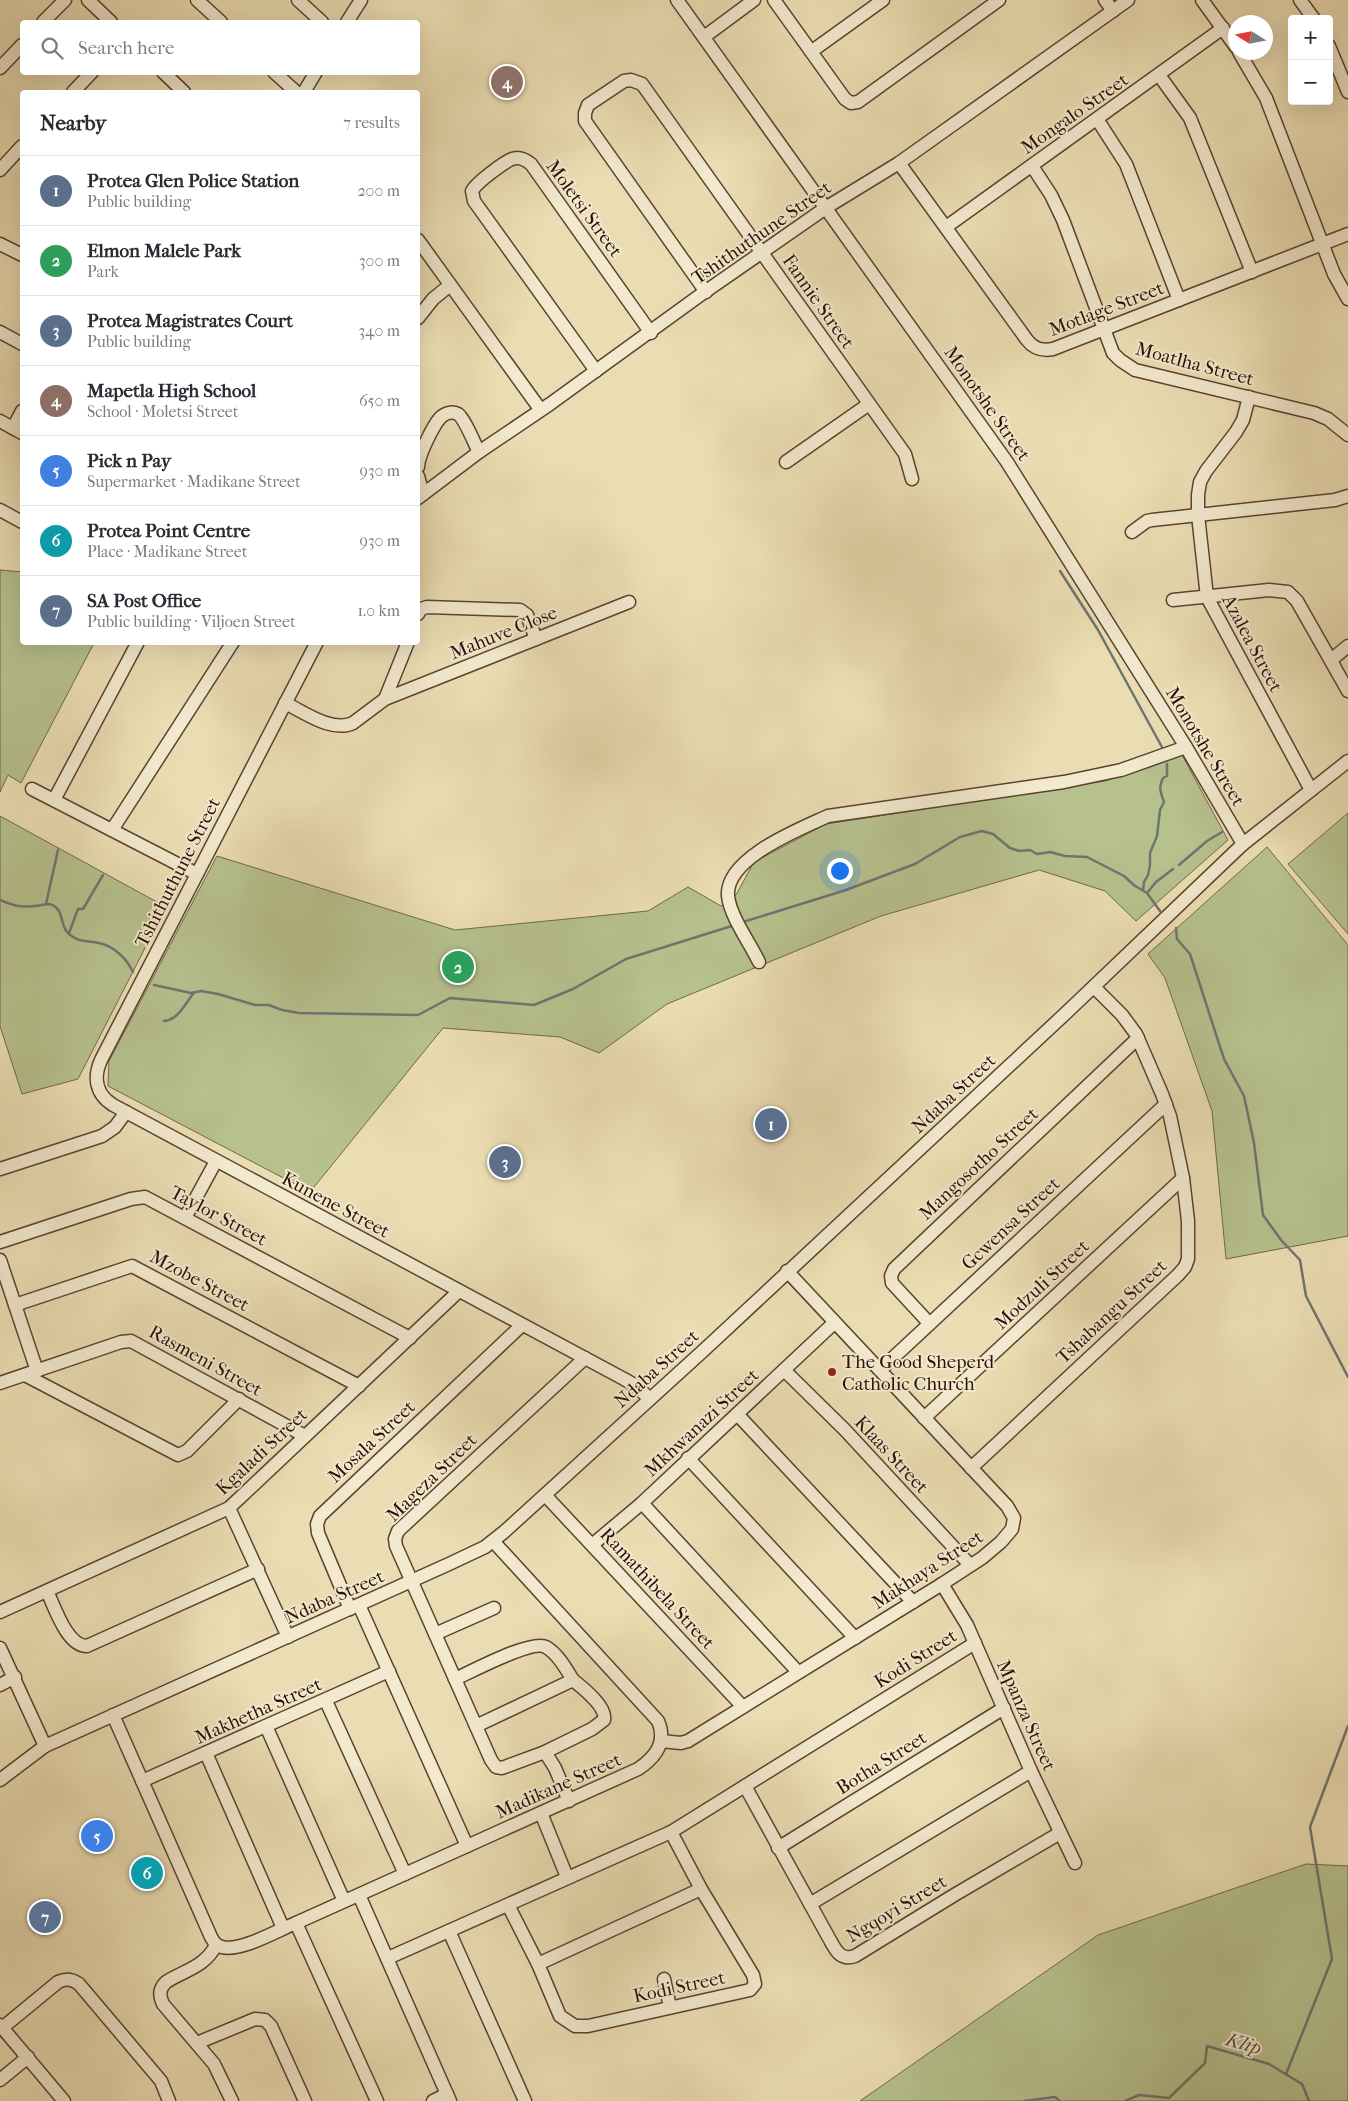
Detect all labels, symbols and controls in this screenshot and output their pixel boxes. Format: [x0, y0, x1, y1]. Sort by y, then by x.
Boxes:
north arrow [1228, 15, 1273, 60]
map controls [1288, 15, 1333, 105]
button: + [1288, 15, 1333, 60]
search box [20, 20, 420, 75]
icon: search [38, 34, 66, 62]
text: Search here [78, 37, 174, 59]
button: − [1288, 60, 1333, 105]
pin: 4 [491, 63, 523, 101]
street label: Mongalo Street [1017, 69, 1132, 159]
text: Nearby [40, 111, 106, 135]
text: 7 results [343, 113, 400, 132]
street label: Moletsi Street [542, 156, 627, 262]
text: Protea Glen Police Station [87, 170, 299, 192]
street label: Tshithuthune Street [688, 176, 836, 289]
text: 1 [53, 181, 59, 200]
text: 200 m [357, 181, 400, 200]
text: Public building [87, 192, 191, 211]
text: Elmon Malele Park [87, 240, 241, 262]
street label: Fannie Street [778, 250, 859, 353]
text: 2 [52, 251, 60, 270]
text: 300 m [359, 251, 400, 270]
text: Park [87, 262, 119, 281]
street label: Motlage Street [1046, 277, 1167, 341]
text: Protea Magistrates Court [87, 310, 293, 332]
text: 3 [53, 321, 59, 340]
text: 340 m [358, 321, 400, 340]
text: Public building [87, 332, 191, 351]
street label: Moatlha Street [1133, 338, 1256, 390]
street label: Monotshe Street [939, 342, 1035, 465]
text: Mapetla High School [87, 380, 256, 402]
text: 4 [51, 391, 61, 410]
text: 650 m [359, 391, 400, 410]
text: School · Moletsi Street [87, 402, 238, 421]
text: Pick n Pay [87, 450, 171, 472]
text: 5 [53, 461, 59, 480]
text: 930 m [359, 461, 400, 480]
text: Supermarket · Madikane Street [87, 472, 301, 491]
text: Protea Point Centre [87, 520, 250, 542]
text: 6 [52, 531, 60, 550]
text: 930 m [359, 531, 400, 550]
text: Place · Madikane Street [87, 542, 247, 561]
text: SA Post Office [87, 590, 201, 612]
street label: Azalea Street [1217, 590, 1287, 696]
text: 7 [52, 601, 60, 620]
text: 1.0 km [357, 601, 400, 620]
street label: Mahuve Close [447, 601, 560, 664]
text: Public building · Viljoen Street [87, 612, 296, 631]
street label: Monotshe Street [1161, 683, 1249, 810]
street label: Tshithuthune Street [131, 794, 225, 951]
your location [827, 858, 853, 884]
pin: 2 [442, 948, 474, 986]
street label: Ndaba Street [907, 1049, 1000, 1138]
street label: Mangosotho Street [915, 1103, 1043, 1225]
pin: 1 [755, 1105, 787, 1143]
pin: 3 [489, 1143, 521, 1181]
street label: Kunene Street [278, 1167, 393, 1243]
street label: Gcwensa Street [957, 1173, 1064, 1275]
street label: Taylor Street [166, 1181, 271, 1251]
street label: Modzuli Street [990, 1235, 1094, 1334]
street label: Mzobe Street [146, 1246, 253, 1316]
street label: Tshabangu Street [1052, 1255, 1172, 1369]
street label: Rasmeni Street [145, 1321, 266, 1401]
street label: Ndaba Street [610, 1325, 704, 1412]
place label: The Good Sheperd Catholic Church [842, 1351, 995, 1395]
street label: Mkhwanazi Street [640, 1364, 764, 1481]
marker: The Good Sheperd Catholic Church [826, 1366, 838, 1378]
street label: Mosala Street [324, 1396, 420, 1488]
street label: Kgaladi Street [211, 1404, 312, 1500]
street label: Klaas Street [850, 1411, 933, 1498]
street label: Mageza Street [382, 1429, 482, 1526]
street label: Ramathibela Street [595, 1523, 719, 1654]
street label: Makhaya Street [868, 1526, 987, 1614]
street label: Ndaba Street [281, 1565, 388, 1629]
street label: Kodi Street [870, 1625, 961, 1693]
street label: Mpanza Street [992, 1657, 1060, 1774]
street label: Makhetha Street [192, 1673, 325, 1749]
street label: Botha Street [832, 1726, 931, 1799]
street label: Madikane Street [492, 1748, 625, 1823]
pin: 5 [81, 1817, 113, 1855]
pin: 6 [131, 1854, 163, 1892]
street label: Ngqoyi Street [842, 1870, 951, 1947]
pin: 7 [29, 1898, 61, 1936]
street label: Kodi Street [631, 1966, 727, 2007]
water label: Klip [1222, 2027, 1264, 2059]

